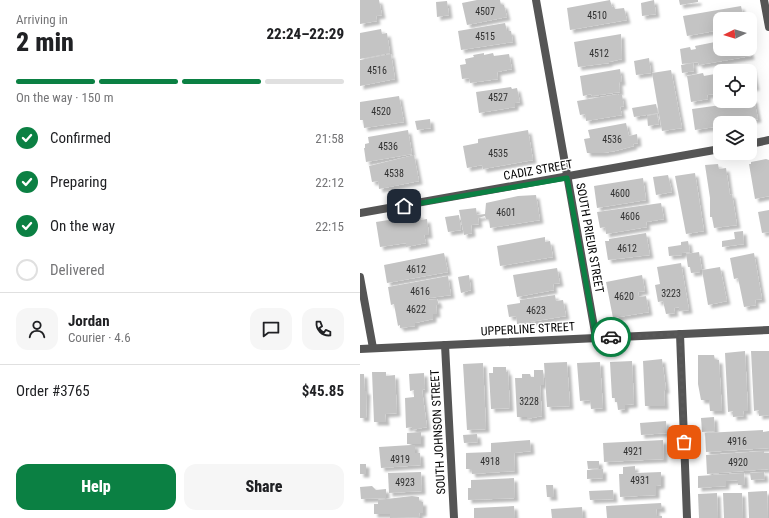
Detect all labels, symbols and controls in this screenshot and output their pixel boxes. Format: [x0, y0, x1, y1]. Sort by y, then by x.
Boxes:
house number: 4507 [475, 6, 495, 17]
house number: 4510 [587, 10, 607, 21]
text: Arriving in [16, 12, 68, 27]
north arrow [713, 12, 757, 56]
map controls [713, 12, 757, 160]
text: 22:24–22:29 [266, 25, 344, 43]
text: 2 min [16, 27, 74, 57]
house number: 4515 [475, 31, 495, 42]
house number: 4512 [589, 48, 609, 59]
button: locate [713, 64, 757, 108]
house number: 4516 [367, 65, 387, 76]
text: On the way · 150 m [16, 90, 113, 105]
house number: 4527 [488, 92, 508, 103]
house number: 4520 [371, 106, 391, 117]
button: layers [713, 116, 757, 160]
icon: check [16, 127, 38, 149]
text: Confirmed [50, 129, 111, 147]
text: 21:58 [315, 131, 344, 146]
house number: 4536 [602, 134, 622, 145]
house number: 4536 [378, 141, 398, 152]
house number: 4535 [488, 148, 508, 159]
street label: CADIZ STREET [502, 157, 574, 183]
house number: 4538 [384, 168, 404, 179]
icon: check [16, 171, 38, 193]
text: Preparing [50, 173, 107, 191]
text: 22:12 [315, 175, 344, 190]
street label: SOUTH PRIEUR STREET [573, 182, 607, 294]
house number: 4600 [610, 188, 630, 199]
pin [387, 189, 421, 223]
icon: home [393, 195, 415, 217]
house number: 4601 [496, 207, 516, 218]
house number: 4606 [620, 211, 640, 222]
icon: check [16, 215, 38, 237]
text: On the way [50, 217, 115, 235]
text: 22:15 [315, 219, 344, 234]
house number: 4612 [617, 243, 637, 254]
text: Delivered [50, 261, 105, 279]
house number: 4612 [406, 264, 426, 275]
house number: 4616 [410, 286, 430, 297]
house number: 3223 [661, 288, 681, 299]
house number: 4620 [614, 291, 634, 302]
house number: 4622 [406, 304, 426, 315]
house number: 4623 [526, 305, 546, 316]
button: person [16, 308, 58, 350]
button: chat [250, 308, 292, 350]
button: phone [302, 308, 344, 350]
text: Jordan [68, 312, 110, 330]
courier [591, 317, 631, 357]
street label: UPPERLINE STREET [481, 320, 575, 338]
icon: car [600, 326, 622, 348]
text: Courier · 4.6 [68, 330, 131, 345]
street label: SOUTH JOHNSON STREET [428, 369, 448, 495]
text: Order #3765 [16, 382, 90, 400]
text: $45.85 [302, 382, 344, 400]
house number: 3228 [519, 396, 539, 407]
pin [667, 425, 701, 459]
icon: bag [673, 431, 695, 453]
house number: 4916 [727, 436, 747, 447]
house number: 4921 [623, 446, 643, 457]
house number: 4919 [390, 454, 410, 465]
house number: 4918 [480, 456, 500, 467]
house number: 4920 [728, 457, 748, 468]
button: Help [16, 464, 176, 510]
button: Share [184, 464, 344, 510]
house number: 4931 [630, 475, 650, 486]
house number: 4923 [395, 477, 415, 488]

